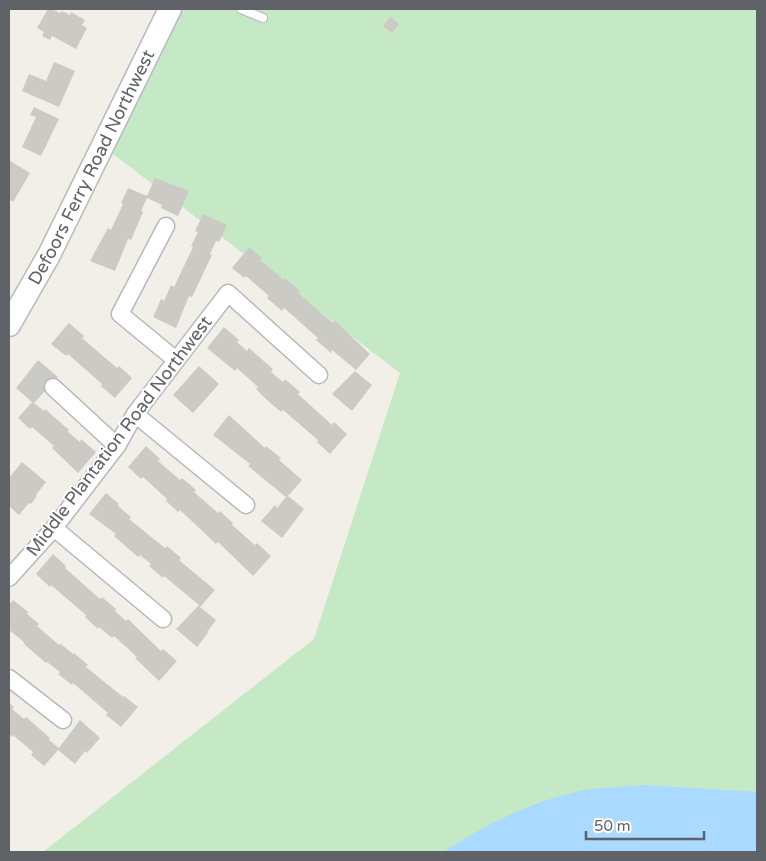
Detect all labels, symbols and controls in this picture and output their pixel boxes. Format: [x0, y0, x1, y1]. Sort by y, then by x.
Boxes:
street label: Defoors Ferry Road Northwest [23, 46, 159, 289]
street label: Middle Plantation Road Northwest [21, 311, 217, 560]
scale bar [586, 808, 704, 840]
text: 50 m [594, 817, 631, 835]

